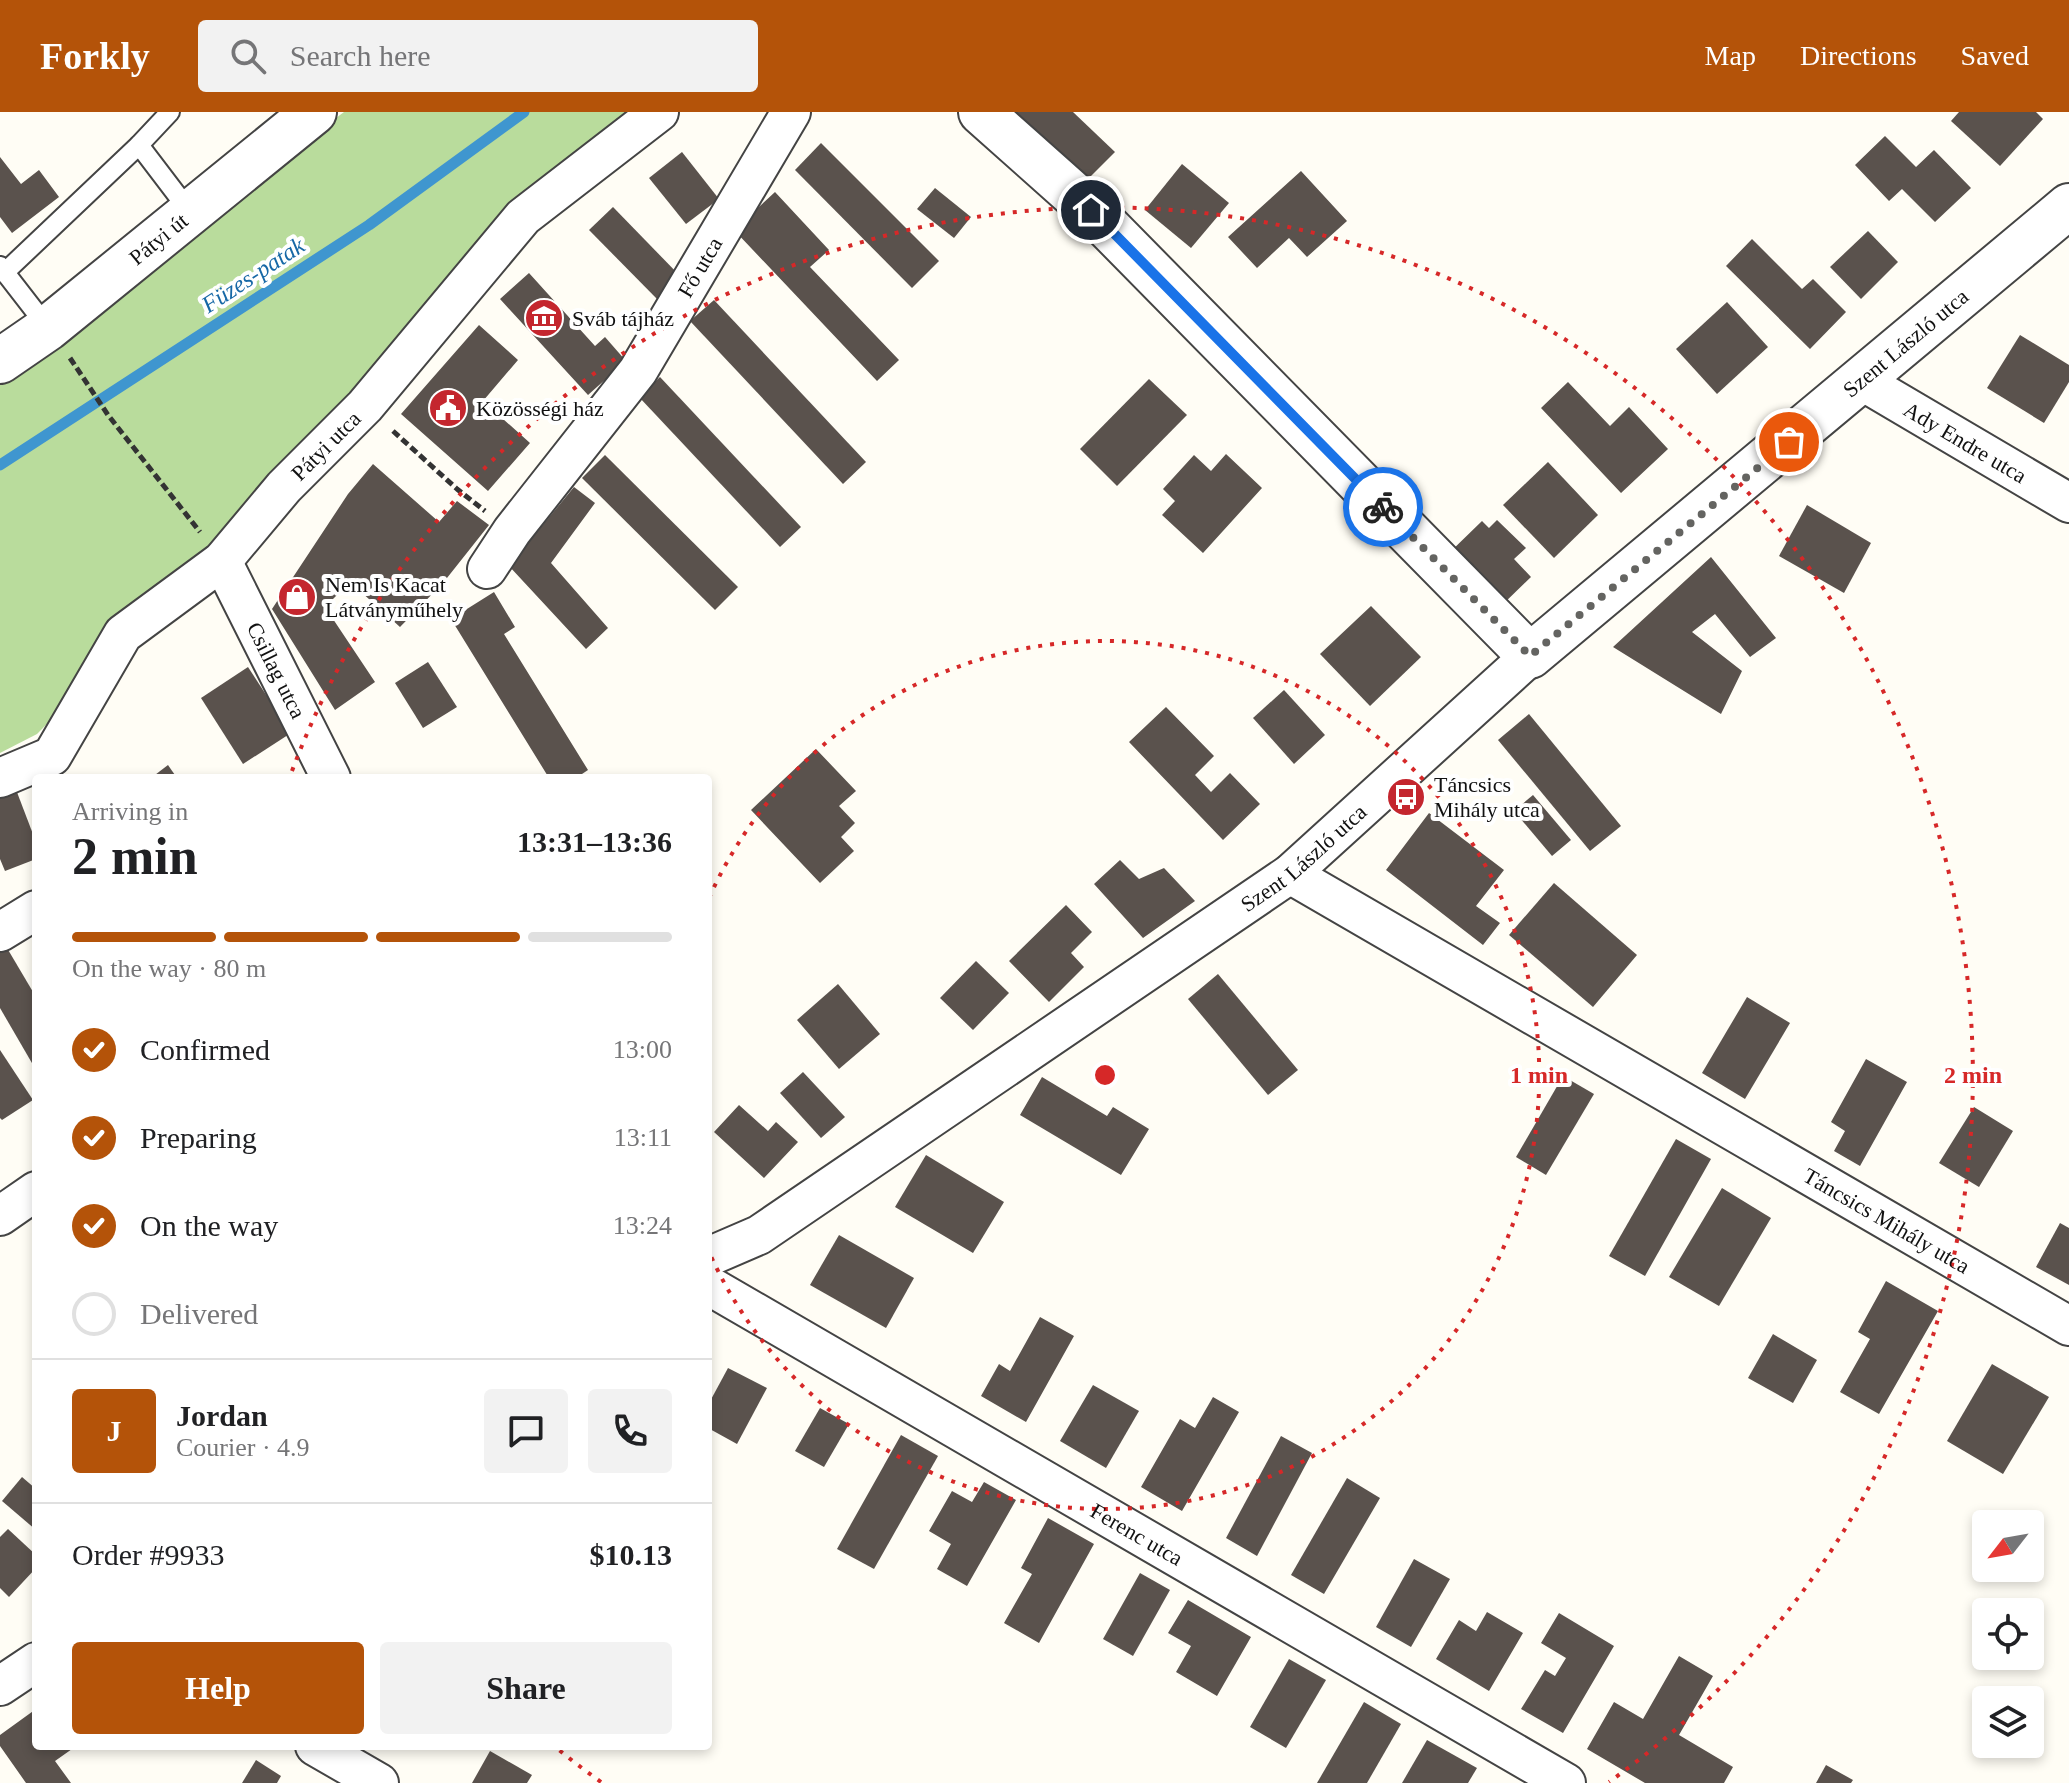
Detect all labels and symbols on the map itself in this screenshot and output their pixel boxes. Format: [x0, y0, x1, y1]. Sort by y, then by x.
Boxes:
pin [1057, 176, 1125, 244]
street label: Pátyi út [124, 208, 193, 270]
water label: Füzes-patak [196, 232, 310, 318]
street label: Fő utca [673, 232, 727, 302]
street label: Szent László utca [1838, 284, 1973, 402]
museum icon: Sváb tájház [523, 297, 565, 339]
place label: Sváb tájház [572, 306, 674, 331]
public building icon: Közösségi ház [427, 387, 469, 429]
place label: Közösségi ház [476, 396, 604, 421]
street label: Ady Endre utca [1899, 397, 2031, 488]
street label: Pátyi utca [286, 406, 366, 485]
pin [1755, 408, 1823, 476]
courier [1343, 467, 1423, 547]
place label: Nem Is Kacat Látványműhely [325, 572, 463, 622]
shop icon: Nem Is Kacat Látványműhely [276, 576, 318, 618]
street label: Csillag utca [242, 618, 311, 723]
place label: Táncsics Mihály utca [1434, 772, 1540, 822]
bus stop icon: Táncsics Mihály utca [1385, 776, 1427, 818]
street label: Szent László utca [1236, 799, 1371, 917]
centre of rings [1091, 1061, 1119, 1089]
text: 1 min [1510, 1062, 1568, 1088]
text: 2 min [1944, 1062, 2002, 1088]
street label: Táncsics Mihály utca [1799, 1163, 1974, 1279]
street label: Ferenc utca [1086, 1498, 1187, 1571]
north arrow [1972, 1510, 2044, 1582]

